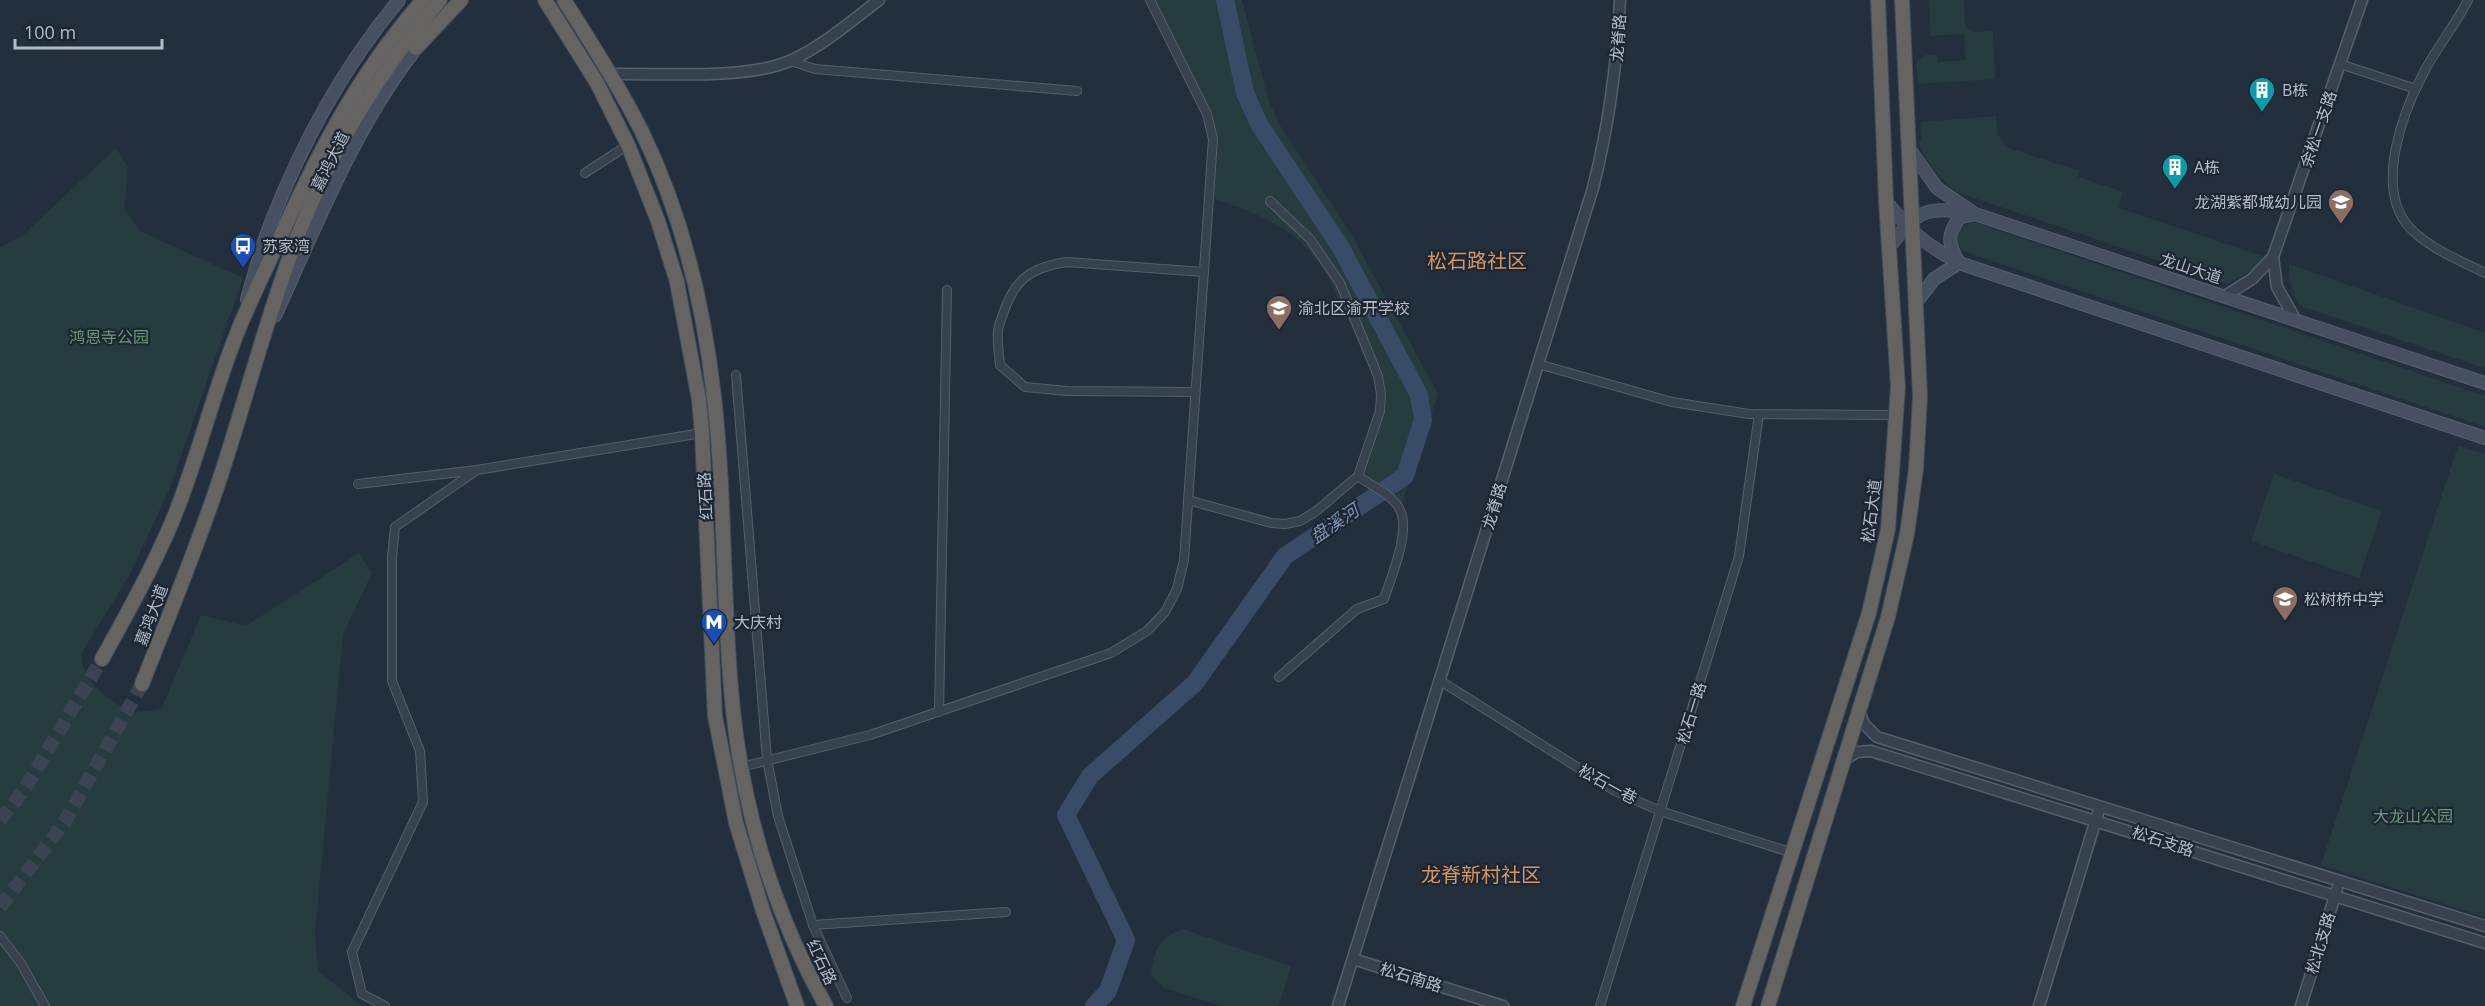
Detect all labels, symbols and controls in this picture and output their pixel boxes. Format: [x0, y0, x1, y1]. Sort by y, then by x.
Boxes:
scale bar [15, 12, 162, 50]
street label: 龙脊路 [1605, 13, 1631, 63]
text: 100 m [24, 20, 76, 44]
building icon: B栋 [2247, 75, 2277, 113]
place label: B栋 [2282, 79, 2308, 101]
street label: 余松一支路 [2295, 88, 2341, 170]
street label: 嘉鸿大道 [306, 127, 354, 195]
building icon: A栋 [2160, 152, 2190, 190]
place label: A栋 [2194, 156, 2220, 178]
school or university icon: 龙湖紫都城幼儿园 [2326, 187, 2356, 225]
place label: 龙湖紫都城幼儿园 [2194, 191, 2322, 213]
bus stop icon: 苏家湾 [228, 231, 258, 269]
place label: 苏家湾 [262, 235, 310, 257]
district label: 松石路社区 [1427, 247, 1527, 274]
street label: 龙山大道 [2157, 248, 2225, 288]
school or university icon: 渝北区渝开学校 [1264, 293, 1294, 331]
place label: 渝北区渝开学校 [1298, 297, 1410, 319]
park label: 鸿恩寺公园 [69, 326, 149, 348]
street label: 红石路 [693, 471, 717, 521]
street label: 松石大道 [1856, 478, 1886, 544]
street label: 龙脊路 [1476, 480, 1512, 532]
water label: 盘溪河 [1305, 496, 1366, 548]
street label: 嘉鸿大道 [129, 581, 173, 649]
school or university icon: 松树桥中学 [2270, 584, 2300, 622]
place label: 松树桥中学 [2304, 588, 2384, 610]
metro station icon: 大庆村 [699, 607, 729, 645]
place label: 大庆村 [734, 611, 782, 633]
street label: 松石一路 [1671, 679, 1711, 747]
street label: 松石一巷 [1575, 759, 1641, 809]
park label: 大龙山公园 [2373, 805, 2453, 827]
street label: 松石支路 [2129, 821, 2197, 861]
district label: 龙脊新村社区 [1421, 861, 1541, 888]
street label: 松北支路 [2300, 909, 2340, 977]
street label: 红石路 [802, 936, 842, 988]
street label: 松石南路 [1377, 957, 1445, 997]

